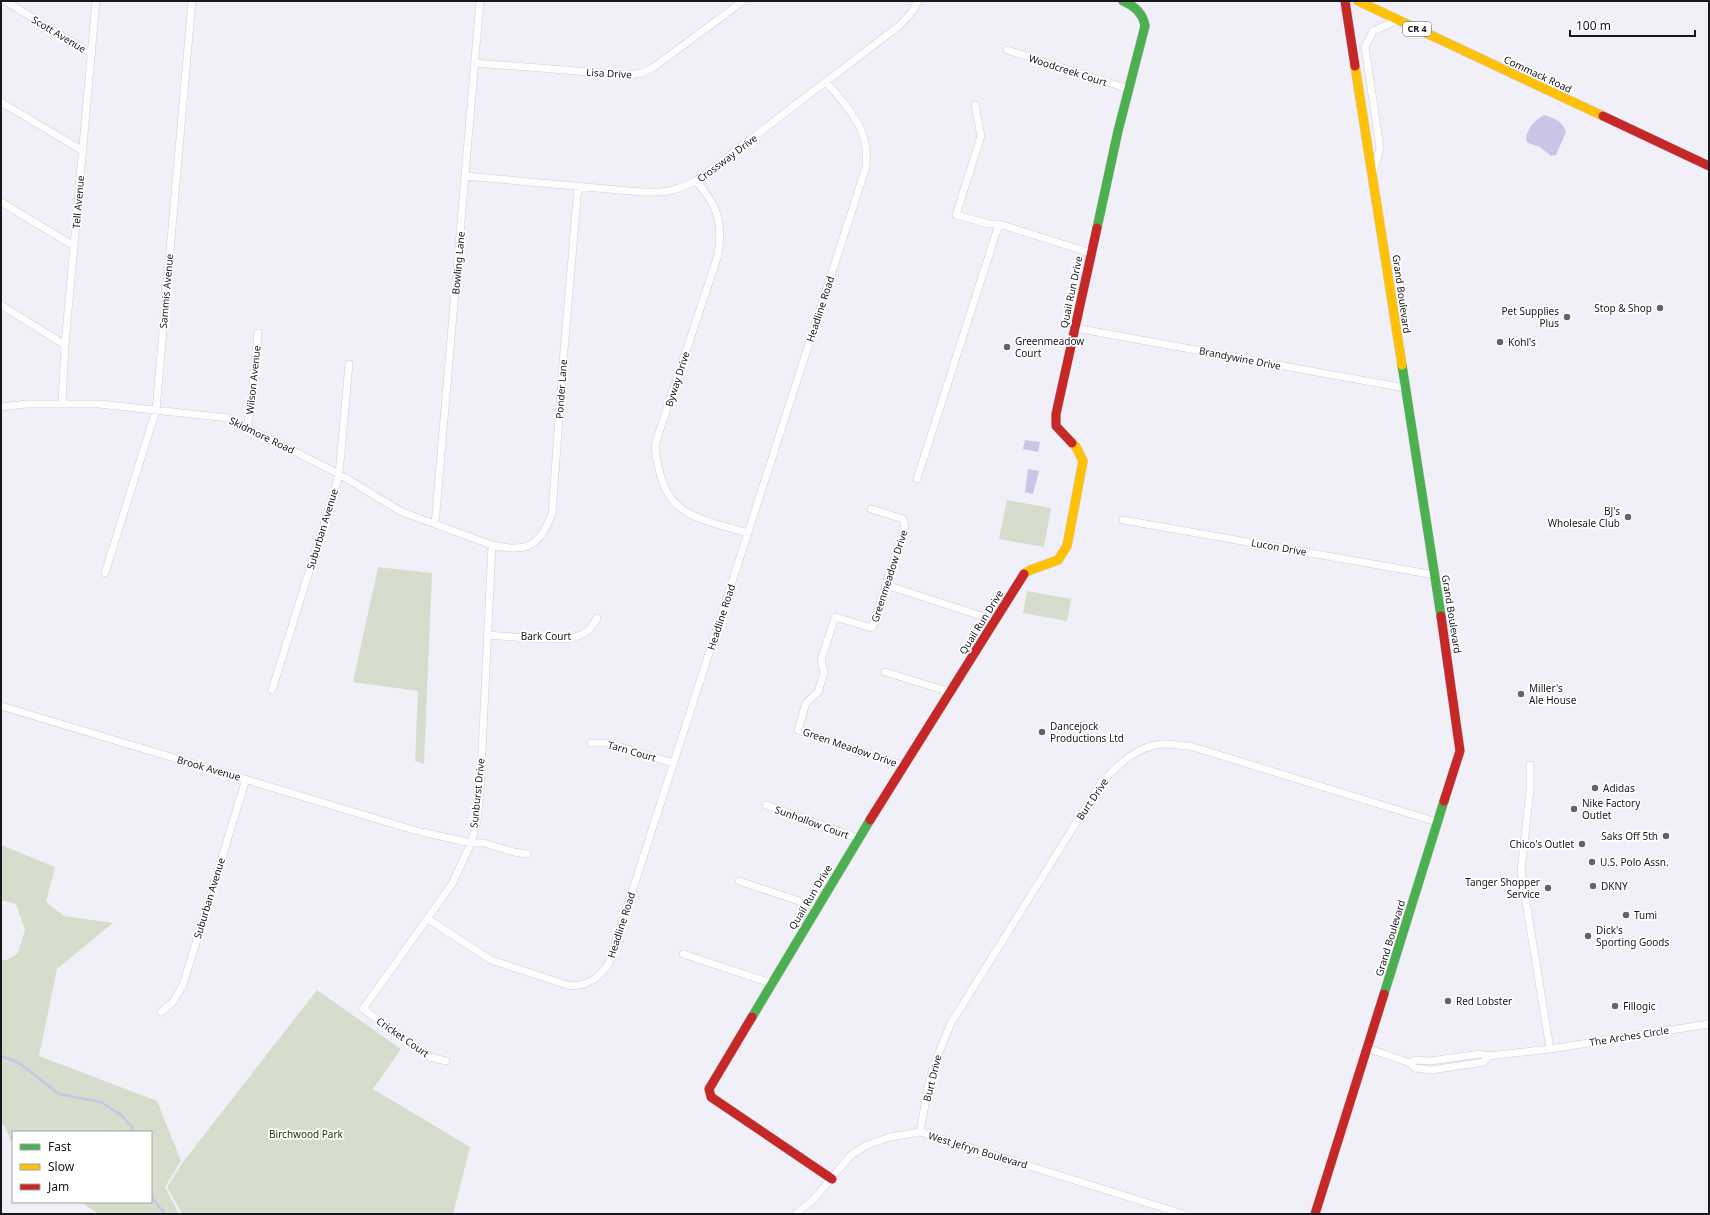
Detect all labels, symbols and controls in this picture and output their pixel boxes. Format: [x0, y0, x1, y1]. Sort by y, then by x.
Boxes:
street label: Scott Avenue [29, 12, 89, 56]
scale bar [1570, 12, 1695, 38]
text: 100 m [1576, 17, 1611, 34]
road number: CR 4 [1403, 22, 1431, 36]
street label: Woodcreek Court [1027, 51, 1109, 89]
street label: Commack Road [1502, 52, 1574, 96]
street label: Lisa Drive [586, 65, 632, 81]
street label: Crossway Drive [694, 131, 760, 185]
street label: Tell Avenue [69, 174, 87, 229]
street label: Bowling Lane [448, 231, 468, 295]
street label: Sammis Avenue [156, 253, 176, 329]
street label: Quail Run Drive [1057, 254, 1086, 329]
street label: Grand Boulevard [1390, 254, 1414, 334]
street label: Headline Road [803, 274, 837, 344]
place label: Stop & Shop [1594, 301, 1652, 315]
marker: Stop & Shop [1655, 303, 1665, 313]
place label: Pet Supplies Plus [1502, 304, 1559, 330]
marker: Pet Supplies Plus [1562, 312, 1572, 322]
place label: Greenmeadow Court [1015, 334, 1084, 360]
place label: Kohl's [1508, 335, 1536, 349]
marker: Kohl's [1495, 337, 1505, 347]
marker: Greenmeadow Court [1002, 342, 1012, 352]
street label: Brandywine Drive [1198, 343, 1282, 373]
street label: Wilson Avenue [242, 345, 264, 415]
street label: Byway Drive [661, 349, 693, 409]
street label: Ponder Lane [552, 358, 570, 419]
street label: Skidmore Road [227, 413, 297, 457]
street label: Suburban Avenue [303, 487, 341, 571]
place label: BJ's Wholesale Club [1548, 504, 1620, 530]
marker: BJ's Wholesale Club [1623, 512, 1633, 522]
street label: Greenmeadow Drive [867, 528, 911, 624]
street label: Lucon Drive [1250, 535, 1308, 559]
street label: Grand Boulevard [1439, 574, 1465, 654]
street label: Headline Road [704, 582, 738, 652]
street label: Quail Run Drive [956, 587, 1007, 657]
street label: Bark Court [521, 629, 572, 643]
place label: Miller's Ale House [1529, 681, 1577, 707]
marker: Miller's Ale House [1516, 689, 1526, 699]
place label: Dancejock Productions Ltd [1050, 719, 1124, 745]
street label: Green Meadow Drive [801, 724, 899, 770]
marker: Dancejock Productions Ltd [1037, 727, 1047, 737]
street label: Tarn Court [606, 737, 658, 765]
street label: Brook Avenue [176, 752, 243, 784]
street label: Sunburst Drive [466, 757, 488, 829]
street label: Burt Drive [1073, 775, 1111, 823]
place label: Adidas [1603, 781, 1635, 795]
marker: Adidas [1590, 783, 1600, 793]
place label: Nike Factory Outlet [1582, 796, 1641, 822]
street label: Sunhollow Court [773, 802, 851, 842]
marker: Nike Factory Outlet [1569, 804, 1579, 814]
place label: Saks Off 5th [1601, 829, 1658, 843]
marker: Saks Off 5th [1661, 831, 1671, 841]
place label: Chico's Outlet [1509, 837, 1574, 851]
marker: Chico's Outlet [1577, 839, 1587, 849]
place label: U.S. Polo Assn. [1600, 855, 1669, 869]
street label: Suburban Avenue [190, 856, 228, 940]
marker: U.S. Polo Assn. [1587, 857, 1597, 867]
street label: Quail Run Drive [785, 862, 835, 932]
place label: Tanger Shopper Service [1465, 875, 1540, 901]
place label: DKNY [1601, 879, 1628, 893]
marker: DKNY [1588, 881, 1598, 891]
marker: Tanger Shopper Service [1543, 883, 1553, 893]
street label: Headline Road [604, 890, 638, 960]
street label: Grand Boulevard [1372, 898, 1408, 978]
place label: Tumi [1634, 908, 1657, 922]
marker: Tumi [1621, 910, 1631, 920]
place label: Dick's Sporting Goods [1596, 923, 1669, 949]
marker: Dick's Sporting Goods [1583, 931, 1593, 941]
place label: Red Lobster [1456, 994, 1512, 1008]
marker: Red Lobster [1443, 996, 1453, 1006]
place label: Fillogic [1623, 999, 1656, 1013]
marker: Fillogic [1610, 1001, 1620, 1011]
street label: Cricket Court [374, 1014, 432, 1061]
street label: The Arches Circle [1588, 1023, 1670, 1049]
street label: Burt Drive [919, 1053, 945, 1103]
park label: Birchwood Park [269, 1127, 344, 1141]
street label: West Jefryn Boulevard [927, 1128, 1029, 1172]
legend [12, 1131, 152, 1203]
text: Fast [48, 1138, 72, 1155]
text: Slow [48, 1158, 75, 1175]
text: Jam [47, 1178, 69, 1195]

